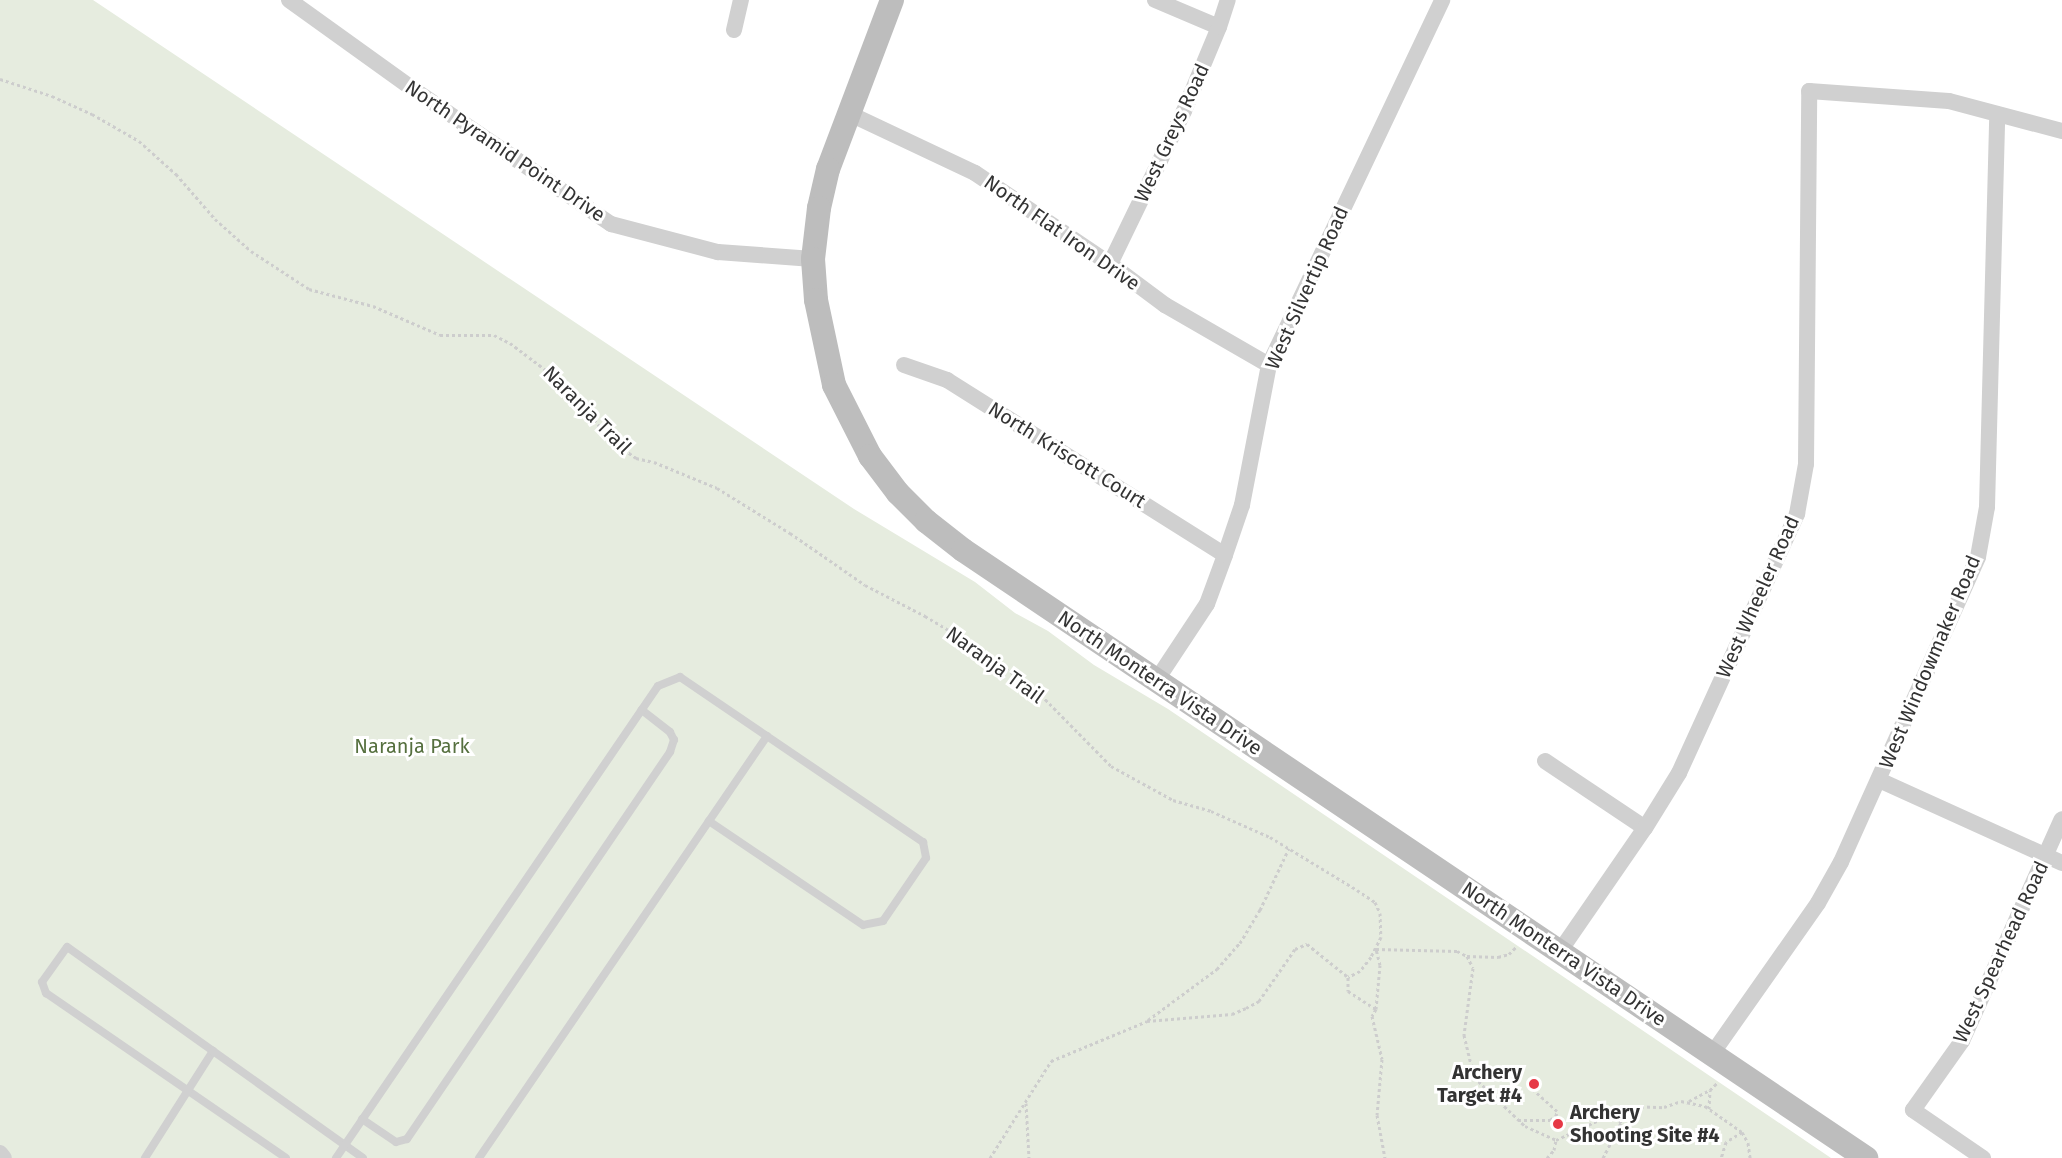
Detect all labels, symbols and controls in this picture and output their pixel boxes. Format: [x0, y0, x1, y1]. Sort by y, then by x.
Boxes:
street label: West Greys Road [1129, 60, 1215, 206]
street label: North Pyramid Point Drive [400, 75, 610, 227]
street label: North Flat Iron Drive [979, 170, 1145, 296]
street label: West Silvertip Road [1260, 203, 1354, 373]
street label: Naranja Trail [538, 361, 636, 459]
street label: North Kriscott Court [984, 397, 1150, 513]
street label: West Wheeler Road [1711, 512, 1805, 682]
street label: West Windowmaker Road [1874, 552, 1986, 772]
street label: North Monterra Vista Drive [1053, 606, 1267, 760]
street label: Naranja Trail [941, 621, 1049, 709]
park label: Naranja Park [354, 734, 470, 758]
street label: West Spearhead Road [1948, 857, 2054, 1047]
street label: North Monterra Vista Drive [1457, 877, 1671, 1031]
place label: Archery Target #4 [1437, 1060, 1522, 1107]
marker: Archery Target #4 [1527, 1077, 1541, 1091]
place label: Archery Shooting Site #4 [1570, 1100, 1720, 1147]
marker: Archery Shooting Site #4 [1551, 1117, 1565, 1131]

